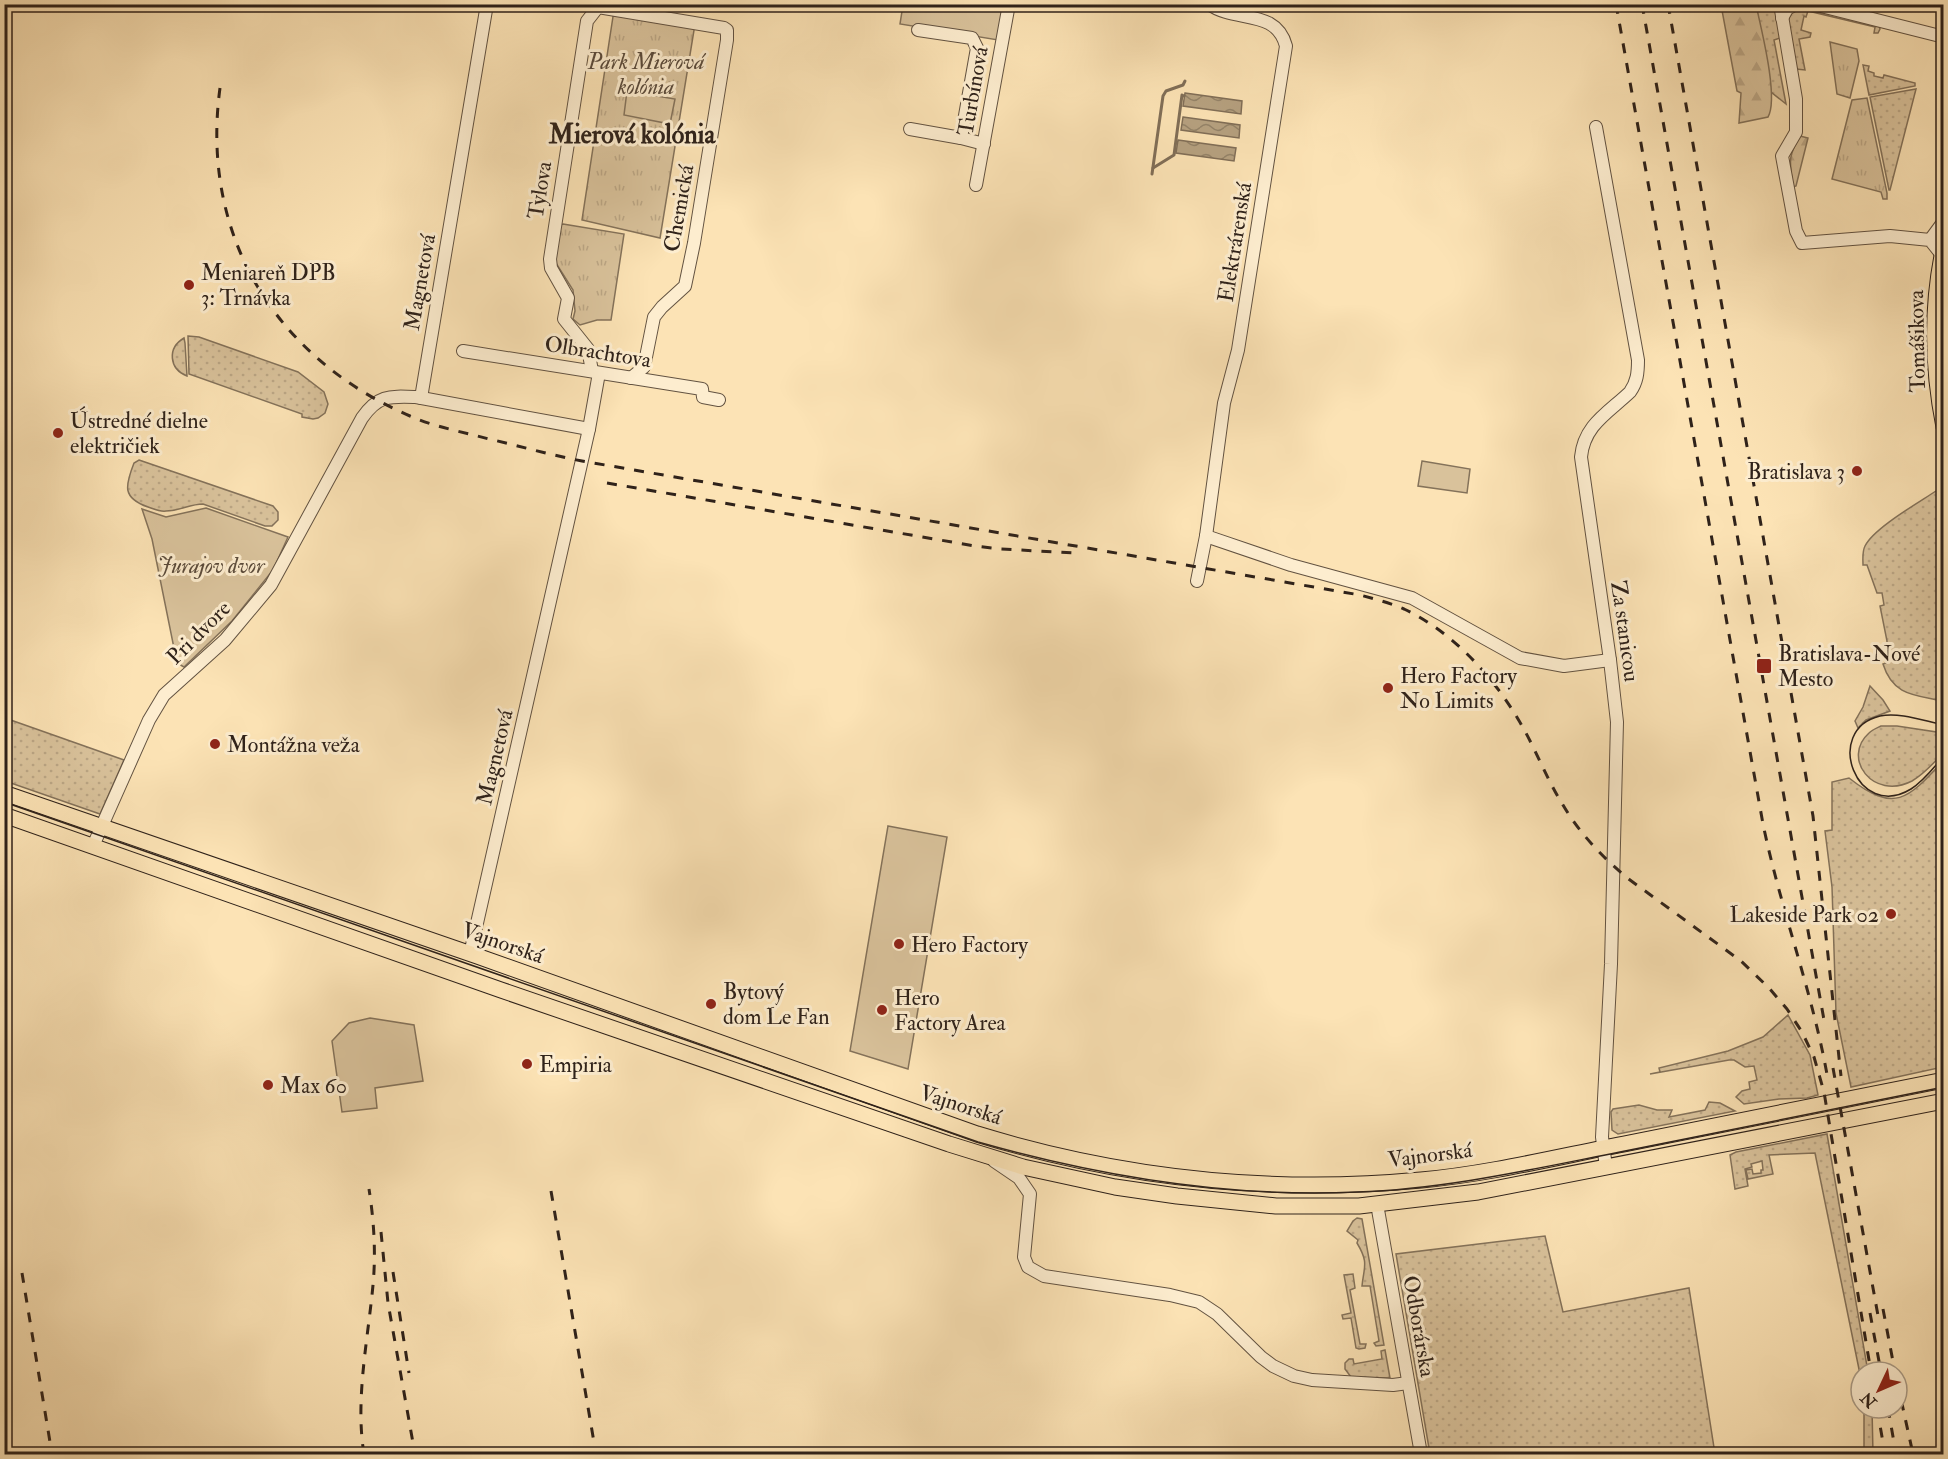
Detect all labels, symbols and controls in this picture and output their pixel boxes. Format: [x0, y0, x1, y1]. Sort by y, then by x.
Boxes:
street label: Turbínová [951, 43, 995, 138]
park label: Park Mierová kolónia [587, 48, 706, 101]
district label: Mierová kolónia [548, 119, 717, 151]
street label: Tylova [522, 158, 559, 221]
street label: Chemická [658, 162, 701, 254]
street label: Elektrárenská [1212, 179, 1258, 304]
street label: Magnetová [398, 231, 442, 333]
place label: Meniareň DPB 3: Trnávka [201, 259, 336, 312]
marker: Meniareň DPB 3: Trnávka [182, 278, 196, 292]
street label: Tomášikova [1902, 289, 1932, 393]
street label: Olbrachtova [543, 330, 654, 374]
place label: Ústredné dielne električiek [70, 406, 208, 460]
marker: Ústredné dielne električiek [51, 426, 65, 440]
place label: Bratislava 3 [1747, 458, 1845, 486]
marker: Bratislava 3 [1850, 464, 1864, 478]
park label: Jurajov dvor [158, 552, 266, 580]
street label: Za stanicou [1604, 579, 1646, 683]
street label: Pri dvore [161, 595, 237, 671]
place label: Bratislava-Nové Mesto [1778, 640, 1921, 693]
marker: Bratislava-Nové Mesto [1755, 657, 1773, 675]
place label: Hero Factory No Limits [1400, 662, 1517, 715]
marker: Hero Factory No Limits [1381, 681, 1395, 695]
street label: Magnetová [470, 706, 520, 808]
place label: Montážna veža [227, 731, 361, 759]
marker: Montážna veža [208, 737, 222, 751]
place label: Lakeside Park 02 [1730, 901, 1879, 929]
marker: Lakeside Park 02 [1884, 907, 1898, 921]
street label: Vajnorská [458, 916, 548, 970]
place label: Hero Factory [911, 931, 1028, 959]
marker: Hero Factory [892, 937, 906, 951]
place label: Bytový dom Le Fan [723, 978, 829, 1031]
place label: Hero Factory Area [894, 984, 1007, 1037]
marker: Bytový dom Le Fan [704, 997, 718, 1011]
marker: Hero Factory Area [875, 1003, 889, 1017]
place label: Empiria [539, 1051, 613, 1080]
marker: Empiria [520, 1057, 534, 1071]
place label: Max 60 [280, 1072, 347, 1100]
marker: Max 60 [261, 1078, 275, 1092]
street label: Vajnorská [916, 1079, 1006, 1132]
street label: Vajnorská [1386, 1136, 1475, 1174]
street label: Odborárska [1396, 1273, 1442, 1380]
north arrow [1849, 1360, 1909, 1420]
text: N [1856, 1387, 1882, 1413]

